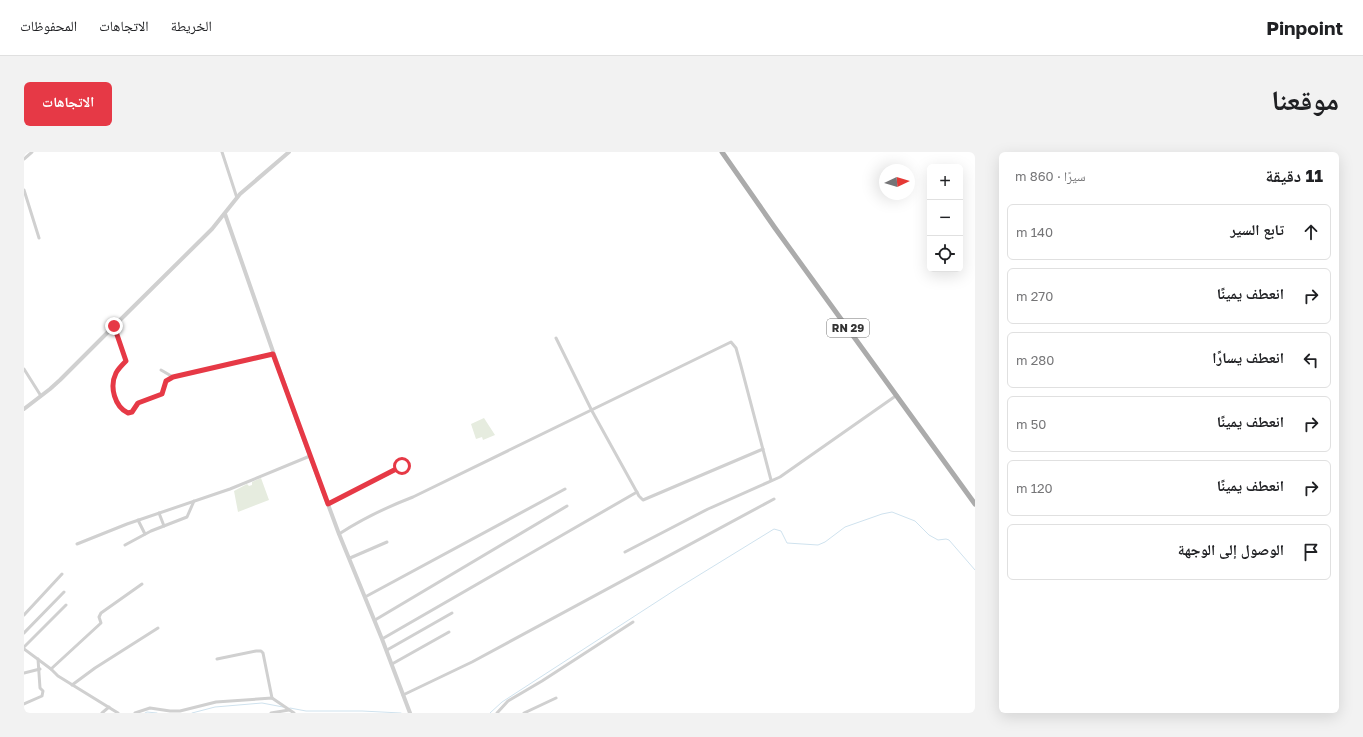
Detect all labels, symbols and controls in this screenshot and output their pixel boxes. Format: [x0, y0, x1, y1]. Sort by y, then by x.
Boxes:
text: Pinpoint [1266, 16, 1343, 39]
text: المحفوظات [20, 17, 77, 34]
text: الاتجاهات [99, 17, 149, 34]
text: الخريطة [171, 17, 212, 34]
button: الاتجاهات [24, 82, 112, 126]
text: موقعنا [1271, 83, 1339, 116]
north arrow [879, 164, 915, 200]
map controls [927, 164, 963, 272]
button: + [927, 164, 963, 200]
text: 11 دقيقة [1266, 165, 1323, 186]
text: سيرًا · 860 m [1015, 168, 1086, 184]
button: − [927, 200, 963, 236]
text: تابع السير [1230, 220, 1284, 238]
icon: ahead [1300, 221, 1322, 243]
text: 140 m [1016, 224, 1053, 240]
button: locate [927, 236, 963, 272]
text: انعطف يمينًا [1217, 284, 1284, 302]
icon: right [1300, 285, 1322, 307]
text: 270 m [1016, 288, 1053, 304]
route end [105, 317, 123, 335]
road number: RN 29 [827, 319, 869, 337]
text: انعطف يسارًا [1212, 348, 1284, 366]
icon: left [1300, 349, 1322, 371]
text: 280 m [1016, 352, 1054, 368]
text: انعطف يمينًا [1217, 412, 1284, 430]
icon: right [1300, 413, 1322, 435]
text: 50 m [1016, 416, 1046, 432]
route start [393, 457, 411, 475]
text: انعطف يمينًا [1217, 476, 1284, 494]
icon: right [1300, 477, 1322, 499]
text: 120 m [1016, 480, 1053, 496]
text: الوصول إلى الوجهة [1178, 540, 1284, 558]
icon: arrive [1300, 541, 1322, 563]

